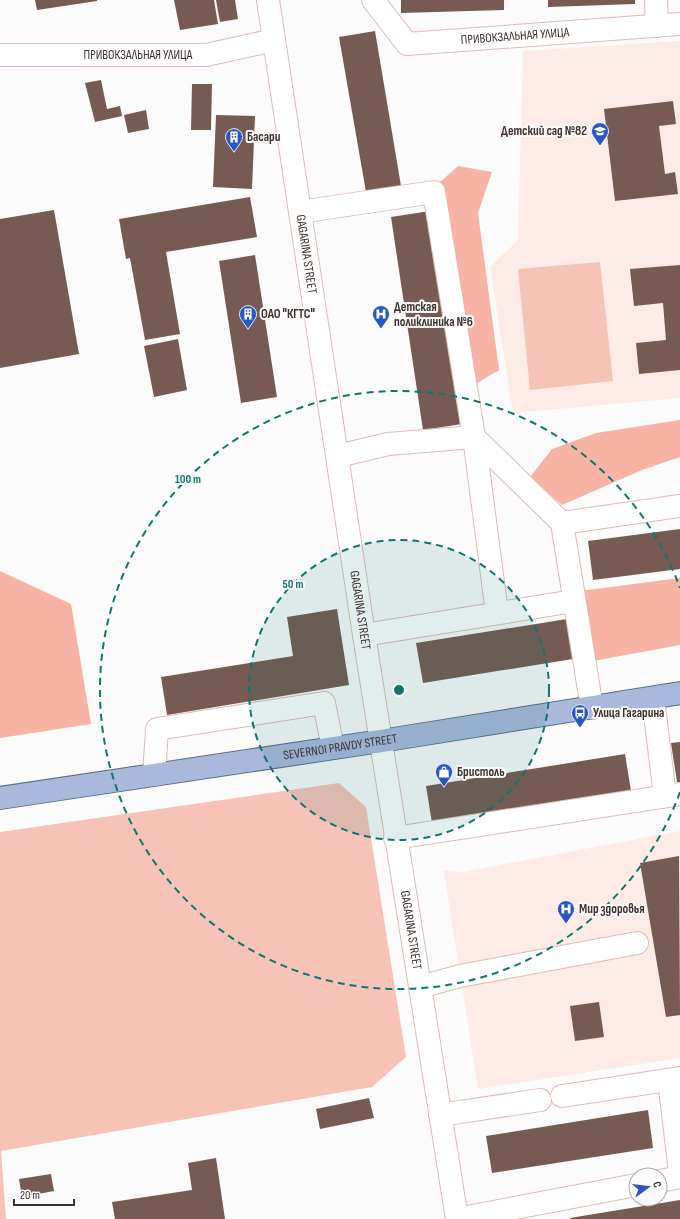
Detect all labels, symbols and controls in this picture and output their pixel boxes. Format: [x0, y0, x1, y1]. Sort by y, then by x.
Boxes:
street label: ПРИВОКЗАЛЬНАЯ УЛИЦА [460, 24, 570, 48]
street label: ПРИВОКЗАЛЬНАЯ УЛИЦА [84, 47, 193, 63]
school or university icon: Детский сад №82 [590, 121, 610, 146]
place label: Детский сад №82 [501, 123, 587, 139]
building icon: Басари [224, 127, 244, 152]
place label: Басари [247, 129, 281, 145]
street label: GAGARINA STREET [293, 213, 320, 295]
place label: Детская поликлиника №6 [394, 299, 473, 330]
building icon: ОАО "КГТС" [238, 304, 258, 329]
hospital icon: Детская поликлиника №6 [371, 304, 391, 329]
place label: ОАО "КГТС" [261, 306, 315, 322]
text: 100 m [175, 472, 201, 487]
street label: GAGARINA STREET [346, 569, 374, 651]
text: 50 m [283, 577, 303, 592]
centre of rings [392, 683, 406, 697]
bus stop icon: Улица Гагарина [570, 703, 590, 728]
place label: Улица Гагарина [593, 705, 664, 721]
street label: SEVERNOI PRAVDY STREET [282, 731, 398, 764]
shop icon: Бристоль [434, 762, 454, 787]
place label: Бристоль [457, 764, 505, 780]
street label: GAGARINA STREET [397, 889, 425, 971]
hospital icon: Мир здоровья [556, 899, 576, 924]
place label: Мир здоровья [579, 901, 645, 917]
north arrow [628, 1167, 668, 1207]
text: С [650, 1180, 664, 1189]
scale bar [14, 1181, 74, 1207]
text: 20 m [20, 1188, 40, 1203]

